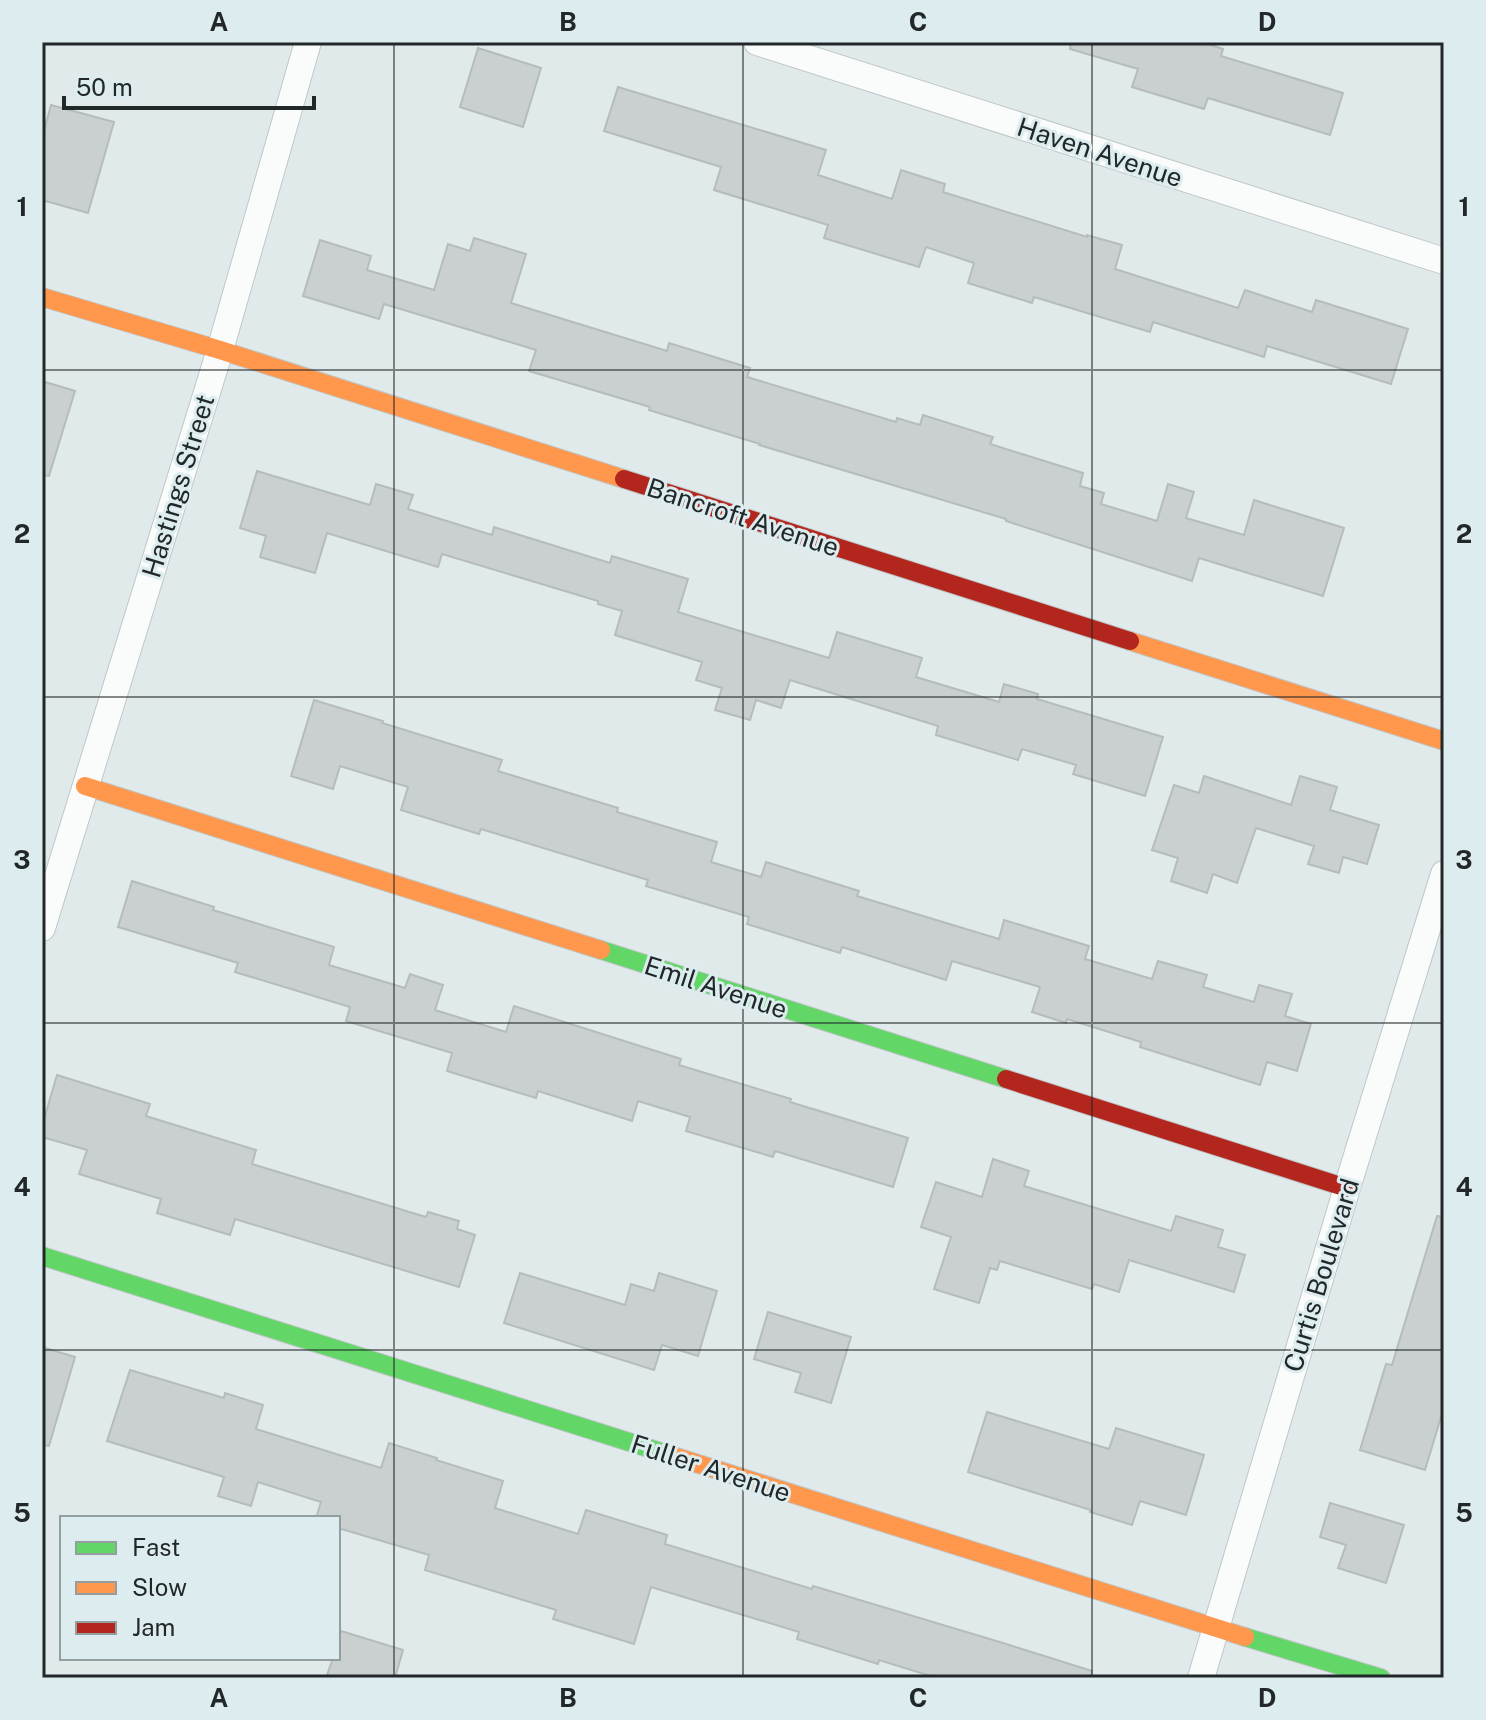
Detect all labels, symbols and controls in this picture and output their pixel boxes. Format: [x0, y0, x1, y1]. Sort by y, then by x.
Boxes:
text: A [210, 6, 229, 37]
text: B [559, 6, 577, 37]
text: C [909, 6, 927, 37]
text: D [1258, 6, 1276, 37]
scale bar [64, 60, 314, 110]
text: 50 m [76, 73, 133, 101]
street label: Haven Avenue [1013, 111, 1187, 193]
text: 1 [16, 191, 28, 222]
text: 1 [1458, 191, 1470, 222]
street label: Hastings Street [135, 391, 221, 581]
street label: Bancroft Avenue [643, 471, 843, 563]
text: 2 [14, 518, 30, 549]
text: 2 [1456, 518, 1472, 549]
text: 3 [13, 844, 31, 875]
text: 3 [1455, 844, 1473, 875]
street label: Emil Avenue [641, 949, 791, 1025]
text: 4 [13, 1171, 31, 1202]
text: 4 [1455, 1171, 1473, 1202]
street label: Curtis Boulevard [1277, 1175, 1365, 1375]
street label: Fuller Avenue [627, 1428, 795, 1508]
text: 5 [13, 1497, 31, 1528]
text: 5 [1455, 1497, 1473, 1528]
legend [60, 1516, 340, 1660]
text: Fast [132, 1533, 180, 1561]
text: Slow [132, 1573, 187, 1601]
text: Jam [132, 1613, 175, 1641]
text: A [210, 1682, 229, 1713]
text: B [559, 1682, 577, 1713]
text: C [909, 1682, 927, 1713]
text: D [1258, 1682, 1276, 1713]

